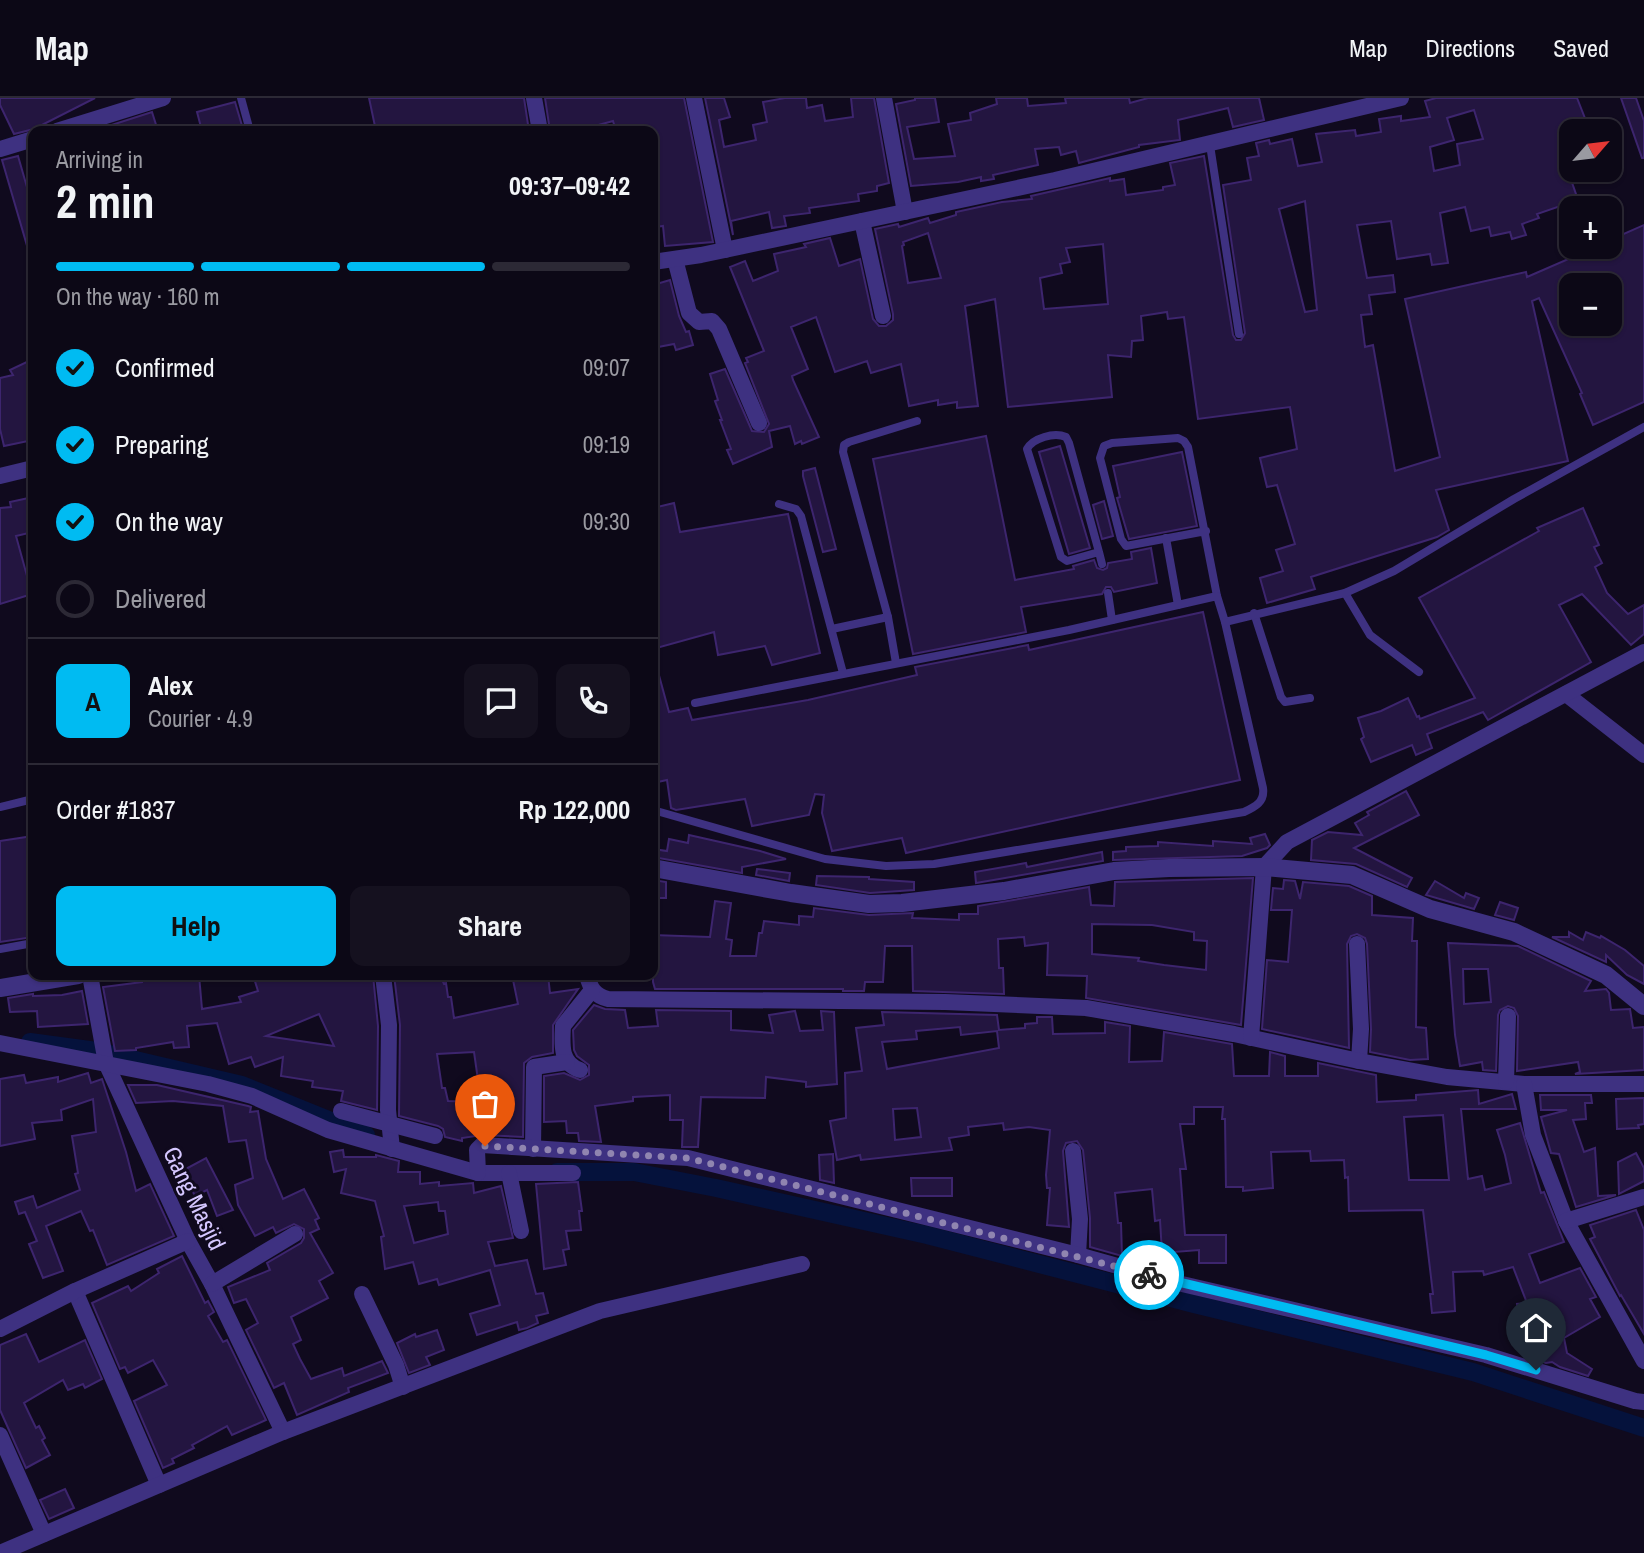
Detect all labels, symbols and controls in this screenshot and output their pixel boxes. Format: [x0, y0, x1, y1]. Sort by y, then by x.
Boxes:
text: Map [35, 26, 89, 70]
text: Map [1349, 32, 1387, 64]
text: Directions [1425, 32, 1515, 64]
text: Saved [1553, 32, 1609, 64]
north arrow [1559, 119, 1622, 182]
map controls [1559, 119, 1622, 336]
text: Arriving in [56, 144, 143, 175]
text: 09:37–09:42 [509, 168, 630, 203]
text: 2 min [56, 170, 155, 232]
button: + [1559, 196, 1622, 259]
button: − [1559, 273, 1622, 336]
text: On the way · 160 m [56, 281, 220, 312]
icon: check [56, 349, 94, 387]
text: Confirmed [115, 350, 215, 385]
text: 09:07 [583, 352, 630, 383]
icon: check [56, 426, 94, 464]
text: Preparing [115, 427, 209, 462]
text: 09:19 [583, 429, 630, 460]
icon: check [56, 503, 94, 541]
text: On the way [115, 504, 223, 539]
text: 09:30 [583, 506, 630, 537]
text: Delivered [115, 581, 206, 616]
button: chat [464, 664, 538, 738]
button: phone [556, 664, 630, 738]
text: Alex [148, 668, 193, 703]
text: A [85, 684, 101, 719]
text: Courier · 4.9 [148, 703, 253, 734]
text: Order #1837 [56, 792, 176, 827]
text: Rp 122,000 [519, 792, 630, 827]
button: Help [56, 886, 336, 966]
button: Share [350, 886, 630, 966]
pin [455, 1074, 515, 1146]
icon: bag [466, 1085, 504, 1123]
street label: Gang Masjid [156, 1141, 234, 1255]
courier [1114, 1240, 1184, 1310]
icon: bike [1130, 1256, 1168, 1294]
pin [1506, 1298, 1566, 1370]
icon: home [1517, 1309, 1555, 1347]

